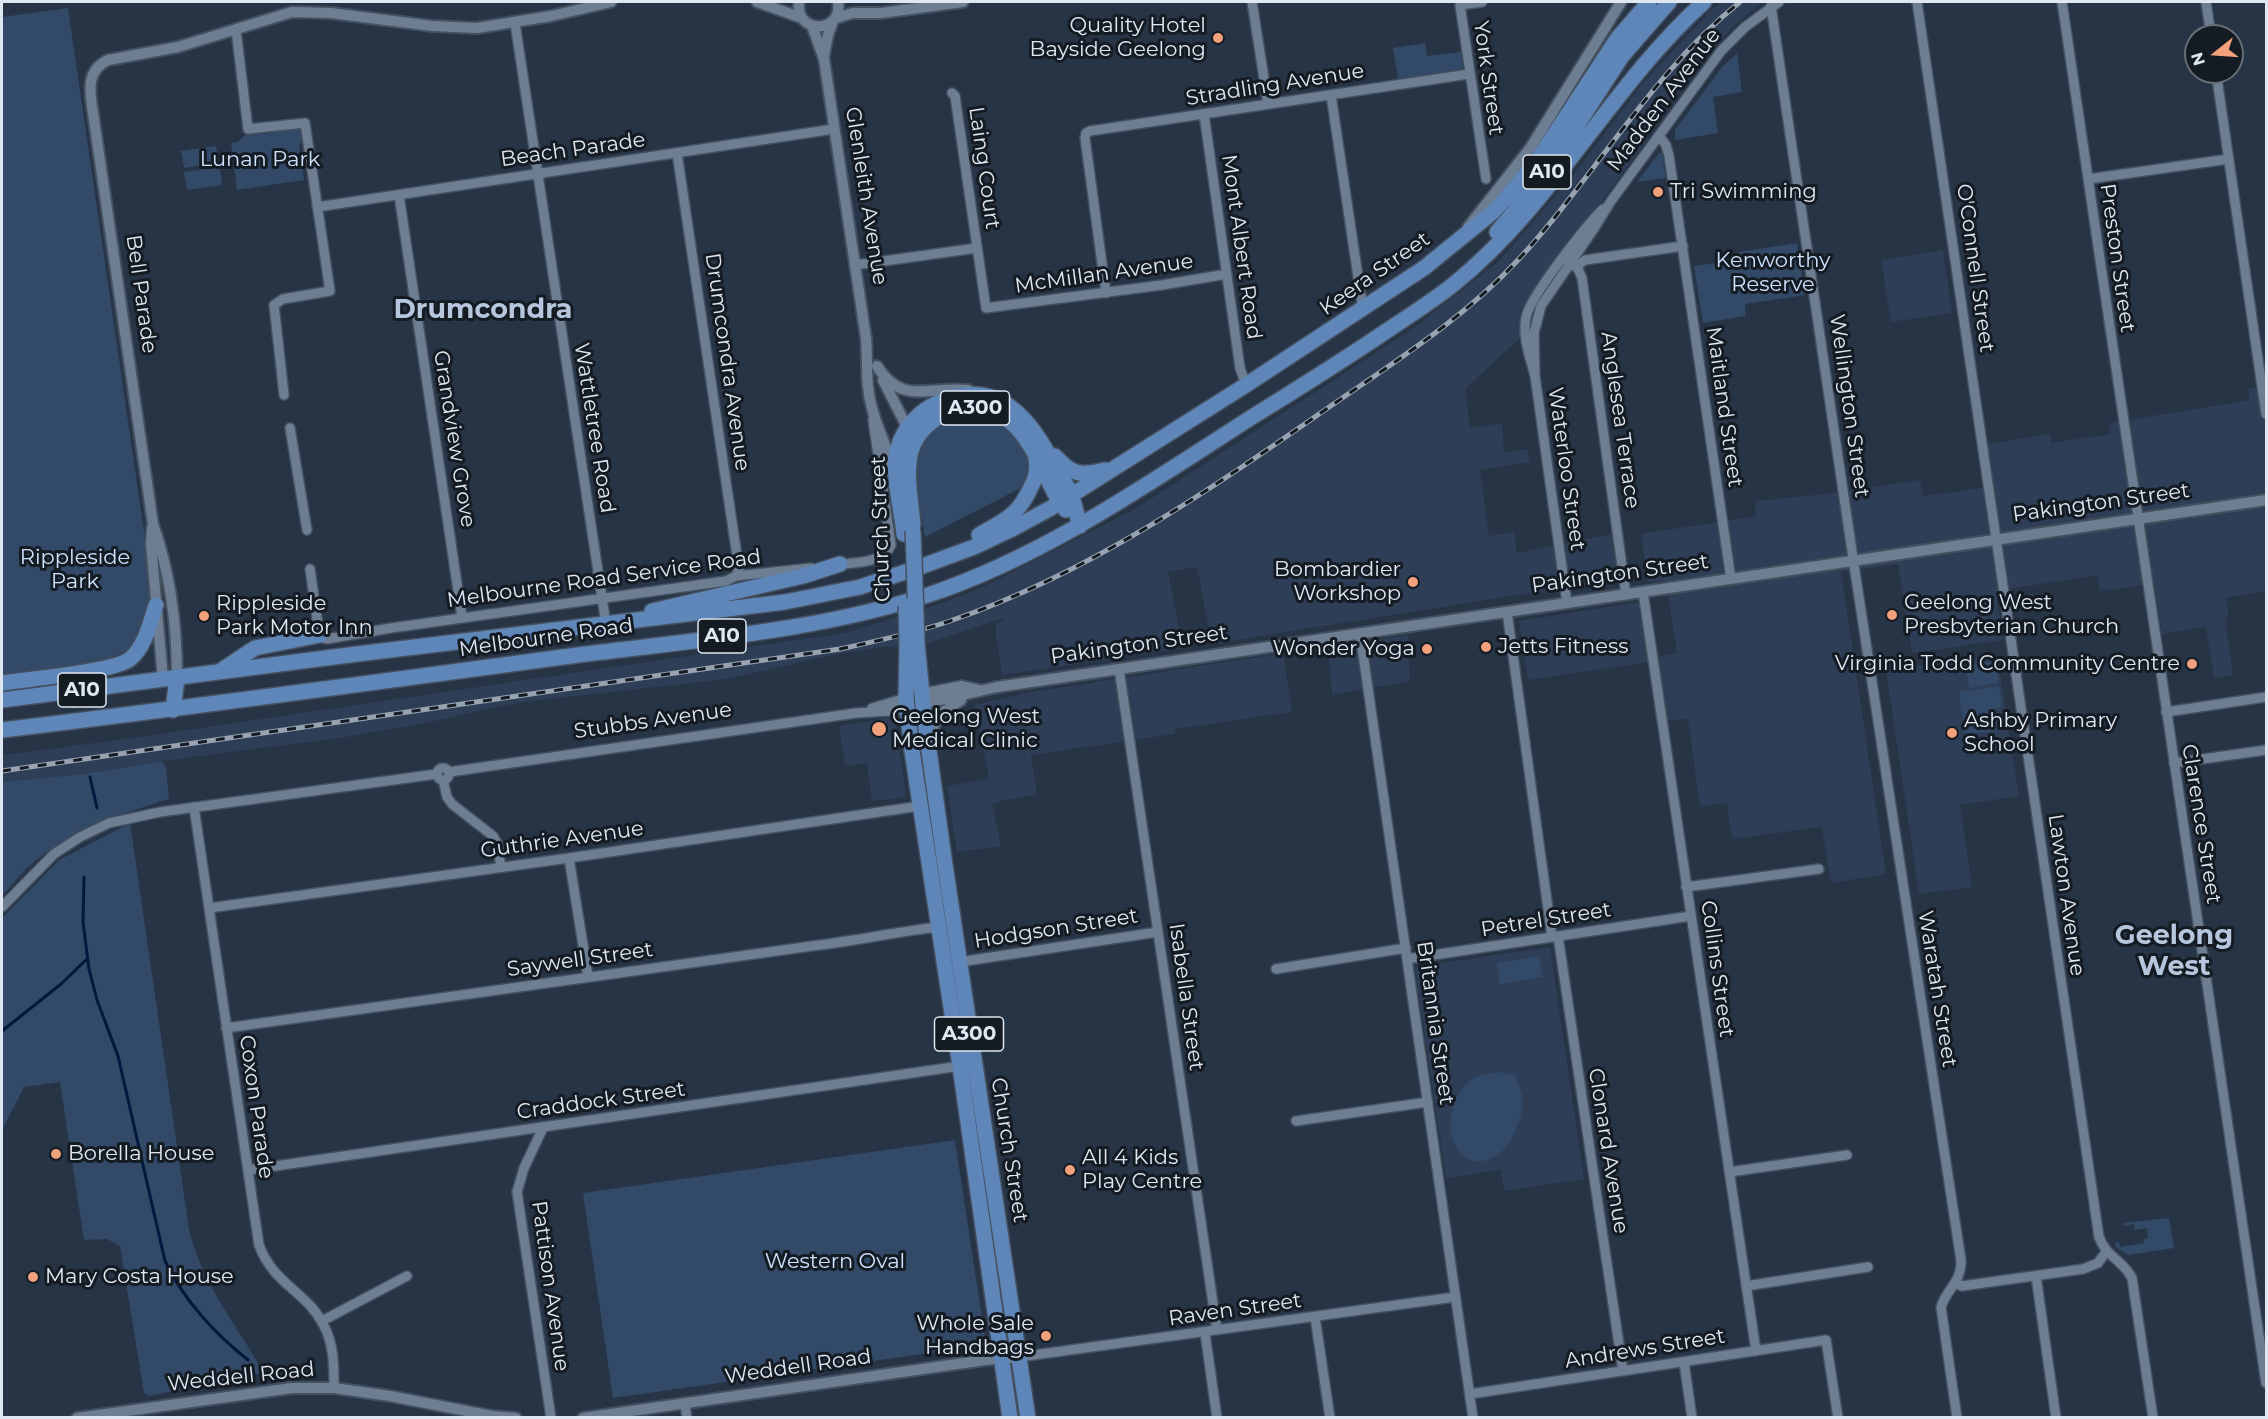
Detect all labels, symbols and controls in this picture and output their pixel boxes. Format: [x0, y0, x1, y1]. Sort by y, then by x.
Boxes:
place label: Quality Hotel Bayside Geelong [1030, 13, 1206, 63]
street label: York Street [1468, 19, 1508, 137]
street label: Madden Avenue [1602, 24, 1726, 176]
north arrow [2184, 24, 2244, 84]
marker: Quality Hotel Bayside Geelong [1211, 31, 1225, 45]
text: N [2187, 50, 2209, 68]
street label: Stradling Avenue [1184, 58, 1366, 112]
street label: Glenleith Avenue [839, 105, 893, 287]
street label: Laing Court [963, 105, 1005, 231]
street label: Beach Parade [499, 127, 647, 173]
park label: Lunan Park [200, 147, 320, 173]
street label: Mont Albert Road [1216, 153, 1266, 341]
road number: A10 [1523, 155, 1571, 189]
place label: Tri Swimming [1670, 179, 1817, 205]
street label: O'Connell Street [1951, 182, 1999, 354]
street label: Preston Street [2094, 182, 2140, 334]
marker: Tri Swimming [1651, 185, 1665, 199]
street label: Keera Street [1315, 227, 1435, 321]
street label: Bell Parade [120, 233, 162, 355]
park label: Kenworthy Reserve [1716, 248, 1830, 298]
street label: McMillan Avenue [1013, 249, 1195, 299]
street label: Drumcondra Avenue [699, 251, 755, 473]
district label: Drumcondra [393, 294, 573, 326]
street label: Wellington Street [1824, 313, 1874, 499]
street label: Maitland Street [1700, 325, 1748, 489]
street label: Anglesea Terrace [1595, 330, 1645, 510]
street label: Wattletree Road [568, 341, 620, 515]
street label: Grandview Grove [428, 349, 480, 529]
street label: Waterloo Street [1542, 386, 1590, 552]
road number: A300 [940, 391, 1010, 425]
street label: Church Street [866, 456, 896, 602]
street label: Pakington Street [2011, 478, 2191, 528]
street label: Melbourne Road Service Road [445, 544, 763, 614]
park label: Rippleside Park [20, 545, 130, 595]
street label: Pakington Street [1530, 549, 1710, 599]
place label: Bombardier Workshop [1274, 557, 1401, 607]
marker: Bombardier Workshop [1406, 575, 1420, 589]
place label: Geelong West Presbyterian Church [1904, 590, 2119, 640]
place label: Rippleside Park Motor Inn [216, 591, 373, 641]
marker: Geelong West Presbyterian Church [1885, 608, 1899, 622]
marker: Rippleside Park Motor Inn [197, 609, 211, 623]
street label: Melbourne Road [457, 613, 635, 663]
road number: A10 [698, 619, 746, 653]
street label: Pakington Street [1049, 620, 1229, 670]
place label: Jetts Fitness [1498, 634, 1628, 660]
place label: Wonder Yoga [1273, 636, 1415, 662]
marker: Jetts Fitness [1479, 640, 1493, 654]
marker: Wonder Yoga [1420, 642, 1434, 656]
place label: Virginia Todd Community Centre [1835, 651, 2180, 677]
marker: Virginia Todd Community Centre [2185, 657, 2199, 671]
road number: A10 [58, 673, 106, 707]
street label: Stubbs Avenue [573, 697, 733, 745]
place label: Geelong West Medical Clinic [892, 704, 1040, 754]
place label: Ashby Primary School [1964, 708, 2117, 758]
marker: Geelong West Medical Clinic [870, 720, 888, 738]
marker: Ashby Primary School [1945, 726, 1959, 740]
street label: Clarence Street [2176, 742, 2226, 906]
street label: Lawton Avenue [2042, 812, 2090, 978]
street label: Guthrie Avenue [479, 816, 645, 864]
street label: Petrel Street [1479, 897, 1613, 943]
street label: Collins Street [1695, 899, 1739, 1039]
street label: Hodgson Street [972, 904, 1140, 954]
street label: Waratah Street [1912, 909, 1962, 1069]
district label: Geelong West [2115, 920, 2233, 983]
street label: Isabella Street [1163, 922, 1209, 1072]
street label: Saywell Street [505, 937, 655, 983]
street label: Britannia Street [1411, 939, 1459, 1107]
road number: A300 [934, 1017, 1004, 1051]
street label: Coxon Parade [233, 1033, 279, 1181]
street label: Clonard Avenue [1582, 1066, 1634, 1236]
street label: Church Street [985, 1076, 1033, 1224]
street label: Craddock Street [515, 1077, 687, 1125]
place label: Borella House [68, 1141, 214, 1167]
place label: All 4 Kids Play Centre [1082, 1145, 1202, 1195]
marker: Borella House [49, 1147, 63, 1161]
marker: All 4 Kids Play Centre [1063, 1163, 1077, 1177]
street label: Pattison Avenue [526, 1199, 574, 1373]
park label: Western Oval [765, 1249, 905, 1275]
place label: Mary Costa House [45, 1264, 234, 1290]
marker: Mary Costa House [26, 1270, 40, 1284]
street label: Raven Street [1167, 1288, 1303, 1332]
place label: Whole Sale Handbags [916, 1311, 1034, 1361]
street label: Andrews Street [1563, 1324, 1727, 1374]
marker: Whole Sale Handbags [1039, 1329, 1053, 1343]
street label: Weddell Road [723, 1344, 873, 1390]
street label: Weddell Road [166, 1357, 316, 1397]

